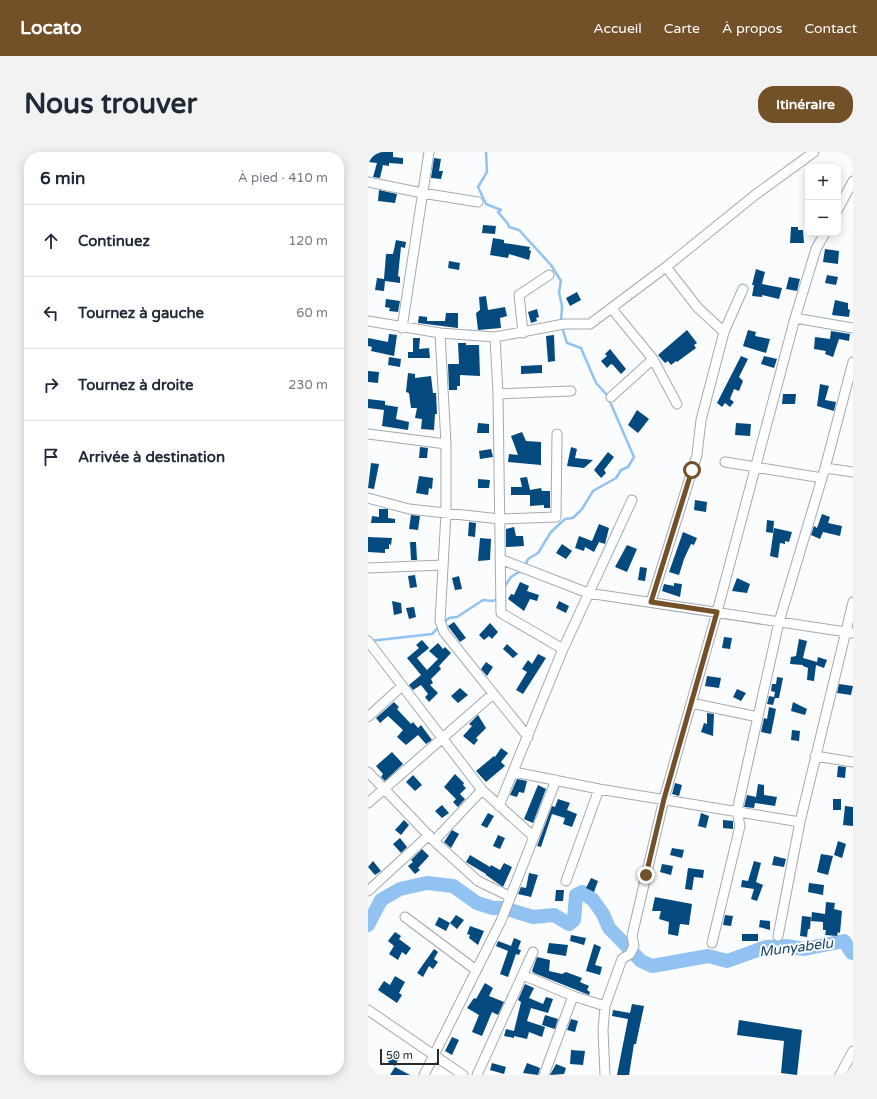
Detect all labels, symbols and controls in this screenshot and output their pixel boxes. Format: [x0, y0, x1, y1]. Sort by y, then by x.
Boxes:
text: Locato [20, 17, 82, 39]
text: Accueil [593, 20, 642, 37]
text: Carte [664, 20, 700, 37]
text: À propos [722, 20, 783, 37]
text: Contact [805, 20, 857, 37]
button: Itinéraire [758, 86, 853, 123]
text: Nous trouver [24, 87, 197, 121]
map controls [805, 164, 841, 236]
button: + [805, 164, 841, 200]
text: 6 min [40, 168, 85, 189]
text: À pied · 410 m [238, 170, 328, 186]
button: − [805, 200, 841, 236]
icon: ahead [40, 230, 62, 252]
text: Continuez [78, 232, 150, 250]
text: 120 m [288, 233, 328, 249]
icon: left [40, 302, 62, 324]
text: Tournez à gauche [78, 304, 204, 322]
text: 60 m [296, 305, 328, 321]
icon: right [40, 374, 62, 396]
text: Tournez à droite [78, 376, 193, 394]
text: 230 m [288, 377, 328, 393]
icon: arrive [40, 446, 62, 468]
text: Arrivée à destination [78, 448, 225, 466]
route start [683, 461, 701, 479]
route end [637, 866, 655, 884]
water label: Munyabelu [758, 934, 835, 960]
scale bar [380, 1047, 439, 1066]
text: 50 m [386, 1049, 413, 1062]

